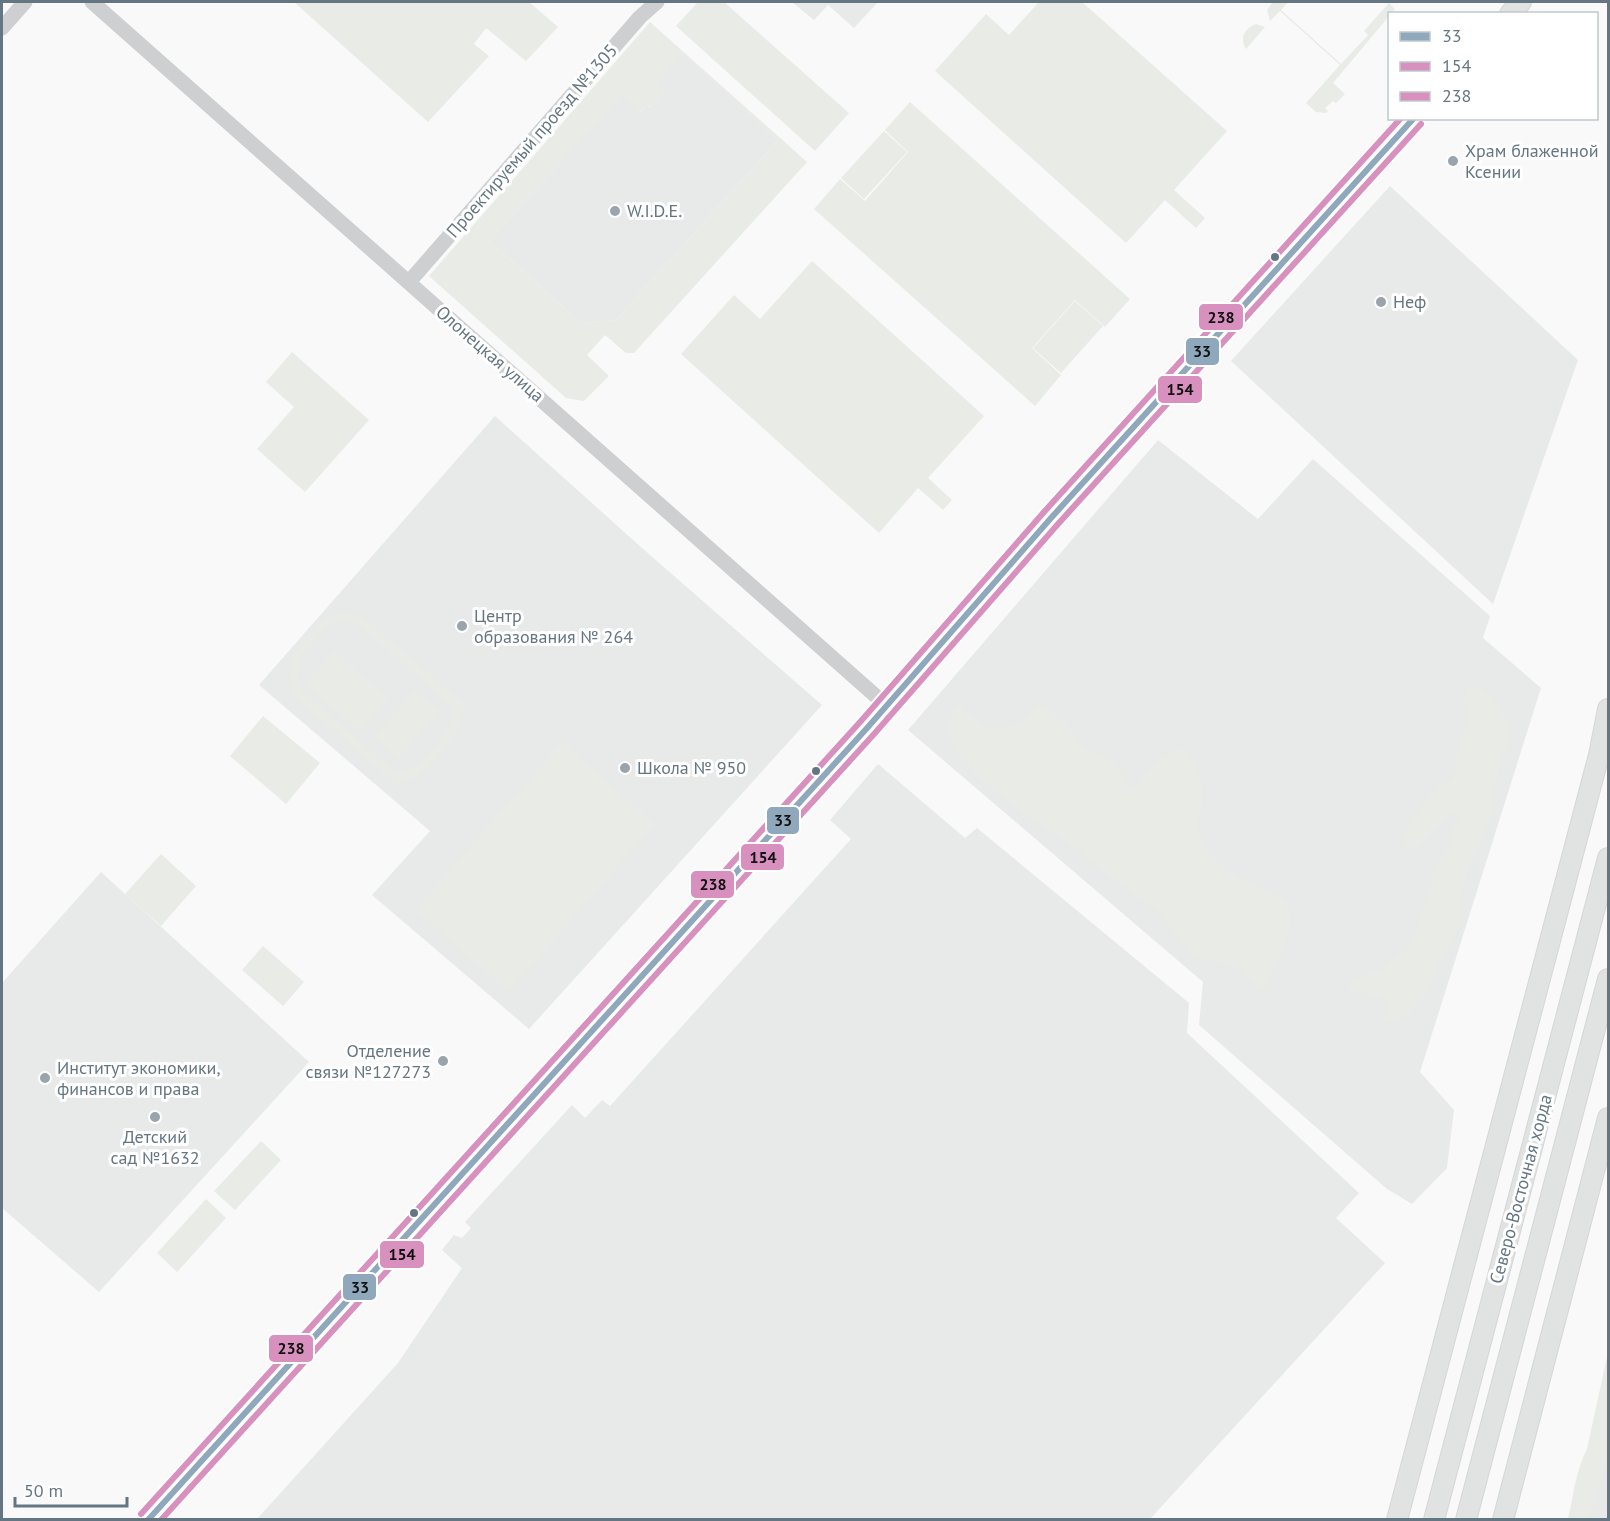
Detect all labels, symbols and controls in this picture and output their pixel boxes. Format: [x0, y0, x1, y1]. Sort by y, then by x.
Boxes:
legend [1388, 12, 1598, 120]
text: 33 [1442, 24, 1462, 47]
street label: Проектируемый проезд №1305 [441, 39, 622, 242]
text: 154 [1442, 54, 1472, 77]
text: 238 [1442, 84, 1471, 107]
place label: Храм блаженной Ксении [1465, 139, 1599, 183]
marker: Храм блаженной Ксении [1446, 154, 1460, 168]
place label: W.I.D.E. [627, 199, 682, 222]
marker: W.I.D.E. [608, 204, 622, 218]
unlabelled marker [1269, 251, 1281, 263]
place label: Неф [1393, 290, 1426, 313]
marker: Неф [1374, 295, 1388, 309]
street label: Олонецкая улица [432, 300, 549, 407]
line badge: 238 [1198, 303, 1244, 331]
text: 238 [1207, 307, 1235, 327]
line badge: 33 [1185, 337, 1220, 366]
text: 33 [1193, 341, 1211, 361]
line badge: 154 [1157, 375, 1203, 404]
text: 154 [1166, 379, 1194, 399]
place label: Центр образования № 264 [474, 604, 633, 648]
marker: Центр образования № 264 [455, 619, 469, 633]
place label: Школа № 950 [637, 756, 746, 779]
marker: Школа № 950 [618, 761, 632, 775]
unlabelled marker [810, 765, 822, 777]
line badge: 33 [766, 806, 800, 835]
text: 33 [774, 810, 792, 830]
line badge: 154 [740, 843, 785, 871]
text: 154 [749, 847, 777, 867]
line badge: 238 [690, 870, 735, 899]
text: 238 [699, 874, 727, 894]
place label: Отделение связи №127273 [306, 1039, 431, 1083]
marker: Отделение связи №127273 [436, 1054, 450, 1068]
place label: Институт экономики, финансов и права [57, 1056, 220, 1100]
marker: Институт экономики, финансов и права [38, 1071, 52, 1085]
street label: Северо-Восточная хорда [1484, 1092, 1557, 1286]
marker: Детский сад №1632 [148, 1110, 162, 1124]
place label: Детский сад №1632 [110, 1125, 200, 1169]
unlabelled marker [408, 1207, 420, 1219]
line badge: 154 [379, 1240, 425, 1269]
text: 154 [388, 1244, 416, 1264]
line badge: 33 [342, 1273, 377, 1301]
text: 33 [351, 1277, 369, 1297]
line badge: 238 [268, 1334, 314, 1363]
text: 238 [277, 1338, 305, 1358]
scale bar [15, 1470, 128, 1508]
text: 50 m [24, 1479, 63, 1502]

